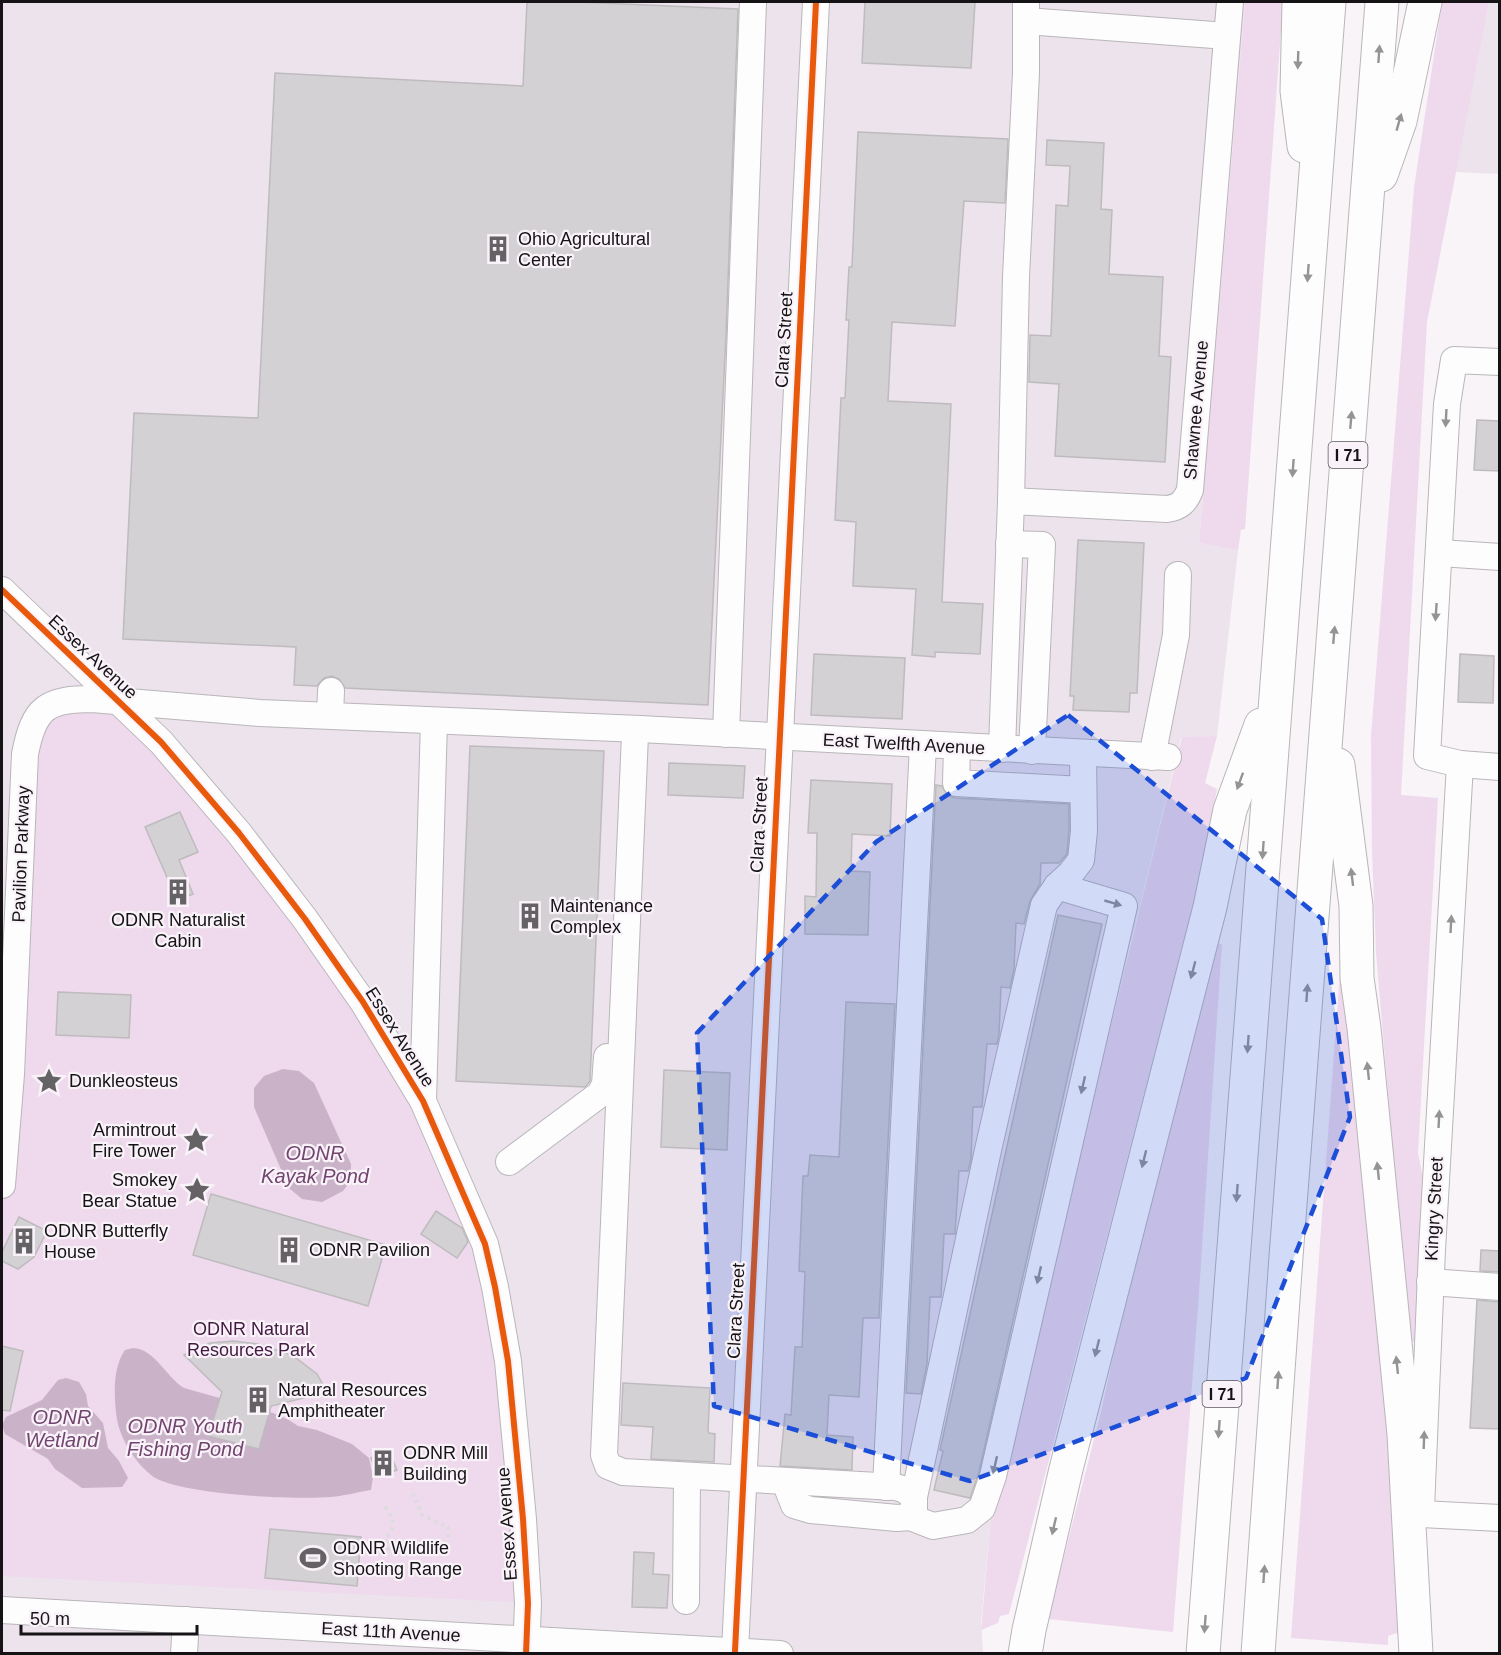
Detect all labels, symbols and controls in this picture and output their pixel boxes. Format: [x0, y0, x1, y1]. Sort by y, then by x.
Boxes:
one-way arrow [1374, 44, 1383, 63]
one-way arrow [1293, 50, 1302, 69]
one-way arrow [1395, 113, 1404, 131]
place label: Ohio Agricultural Center [518, 229, 650, 270]
building icon: Ohio Agricultural Center [483, 234, 513, 264]
one-way arrow [1303, 264, 1313, 283]
street label: Clara Street [772, 292, 796, 388]
street label: Shawnee Avenue [1180, 339, 1212, 481]
one-way arrow [1442, 408, 1451, 427]
one-way arrow [1346, 410, 1356, 429]
road number: I 71 [1328, 442, 1368, 468]
one-way arrow [1288, 458, 1297, 477]
one-way arrow [1432, 603, 1441, 622]
street label: Essex Avenue [45, 611, 141, 703]
one-way arrow [1329, 626, 1339, 645]
street label: East Twelfth Avenue [822, 730, 986, 758]
one-way arrow [1235, 772, 1245, 790]
street label: Clara Street [747, 777, 771, 873]
street label: Pavilion Parkway [9, 785, 33, 923]
one-way arrow [1258, 841, 1268, 860]
one-way arrow [1347, 867, 1357, 886]
building icon: ODNR Naturalist Cabin [163, 877, 193, 907]
place label: Maintenance Complex [550, 896, 653, 937]
one-way arrow [1105, 899, 1123, 908]
building icon: Maintenance Complex [515, 901, 545, 931]
place label: ODNR Naturalist Cabin [111, 910, 245, 951]
one-way arrow [1446, 915, 1455, 934]
one-way arrow [1188, 961, 1198, 979]
street label: Essex Avenue [361, 983, 439, 1091]
one-way arrow [1302, 983, 1312, 1002]
one-way arrow [1243, 1035, 1253, 1054]
one-way arrow [1363, 1061, 1373, 1080]
place icon: Dunkleosteus [34, 1066, 64, 1096]
place label: Dunkleosteus [69, 1071, 178, 1091]
one-way arrow [1077, 1076, 1087, 1094]
one-way arrow [1435, 1110, 1444, 1129]
place label: Armintrout Fire Tower [92, 1120, 176, 1161]
place icon: Armintrout Fire Tower [181, 1125, 211, 1155]
water label: ODNR Kayak Pond [261, 1142, 370, 1187]
one-way arrow [1139, 1150, 1149, 1168]
street label: Kingry Street [1421, 1157, 1447, 1261]
one-way arrow [1373, 1161, 1383, 1180]
place label: Smokey Bear Statue [82, 1170, 177, 1211]
place icon: Smokey Bear Statue [182, 1175, 212, 1205]
one-way arrow [1232, 1184, 1242, 1203]
place label: ODNR Butterfly House [44, 1221, 168, 1262]
building icon: ODNR Butterfly House [9, 1226, 39, 1256]
building icon: ODNR Pavilion [274, 1235, 304, 1265]
place label: ODNR Pavilion [309, 1240, 430, 1260]
street label: Clara Street [724, 1263, 748, 1359]
one-way arrow [1034, 1266, 1043, 1285]
park label: ODNR Natural Resources Park [187, 1319, 316, 1360]
one-way arrow [1091, 1339, 1101, 1357]
one-way arrow [1392, 1355, 1402, 1374]
one-way arrow [1273, 1370, 1282, 1389]
place label: Natural Resources Amphitheater [278, 1380, 427, 1421]
road number: I 71 [1202, 1381, 1242, 1407]
building icon: Natural Resources Amphitheater [243, 1385, 273, 1415]
water label: ODNR Wetland [25, 1406, 99, 1451]
water label: ODNR Youth Fishing Pond [127, 1415, 244, 1460]
one-way arrow [1215, 1420, 1224, 1439]
one-way arrow [1419, 1430, 1429, 1449]
place label: ODNR Mill Building [403, 1443, 488, 1484]
building icon: ODNR Mill Building [368, 1448, 398, 1478]
one-way arrow [990, 1456, 1000, 1474]
street label: Essex Avenue [493, 1467, 521, 1581]
one-way arrow [1049, 1517, 1058, 1536]
place label: ODNR Wildlife Shooting Range [333, 1538, 462, 1579]
sports icon: ODNR Wildlife Shooting Range [298, 1543, 328, 1573]
one-way arrow [1259, 1565, 1269, 1584]
scale bar [21, 1598, 196, 1636]
text: 50 m [30, 1609, 70, 1629]
one-way arrow [1200, 1614, 1210, 1633]
street label: East 11th Avenue [321, 1618, 461, 1646]

